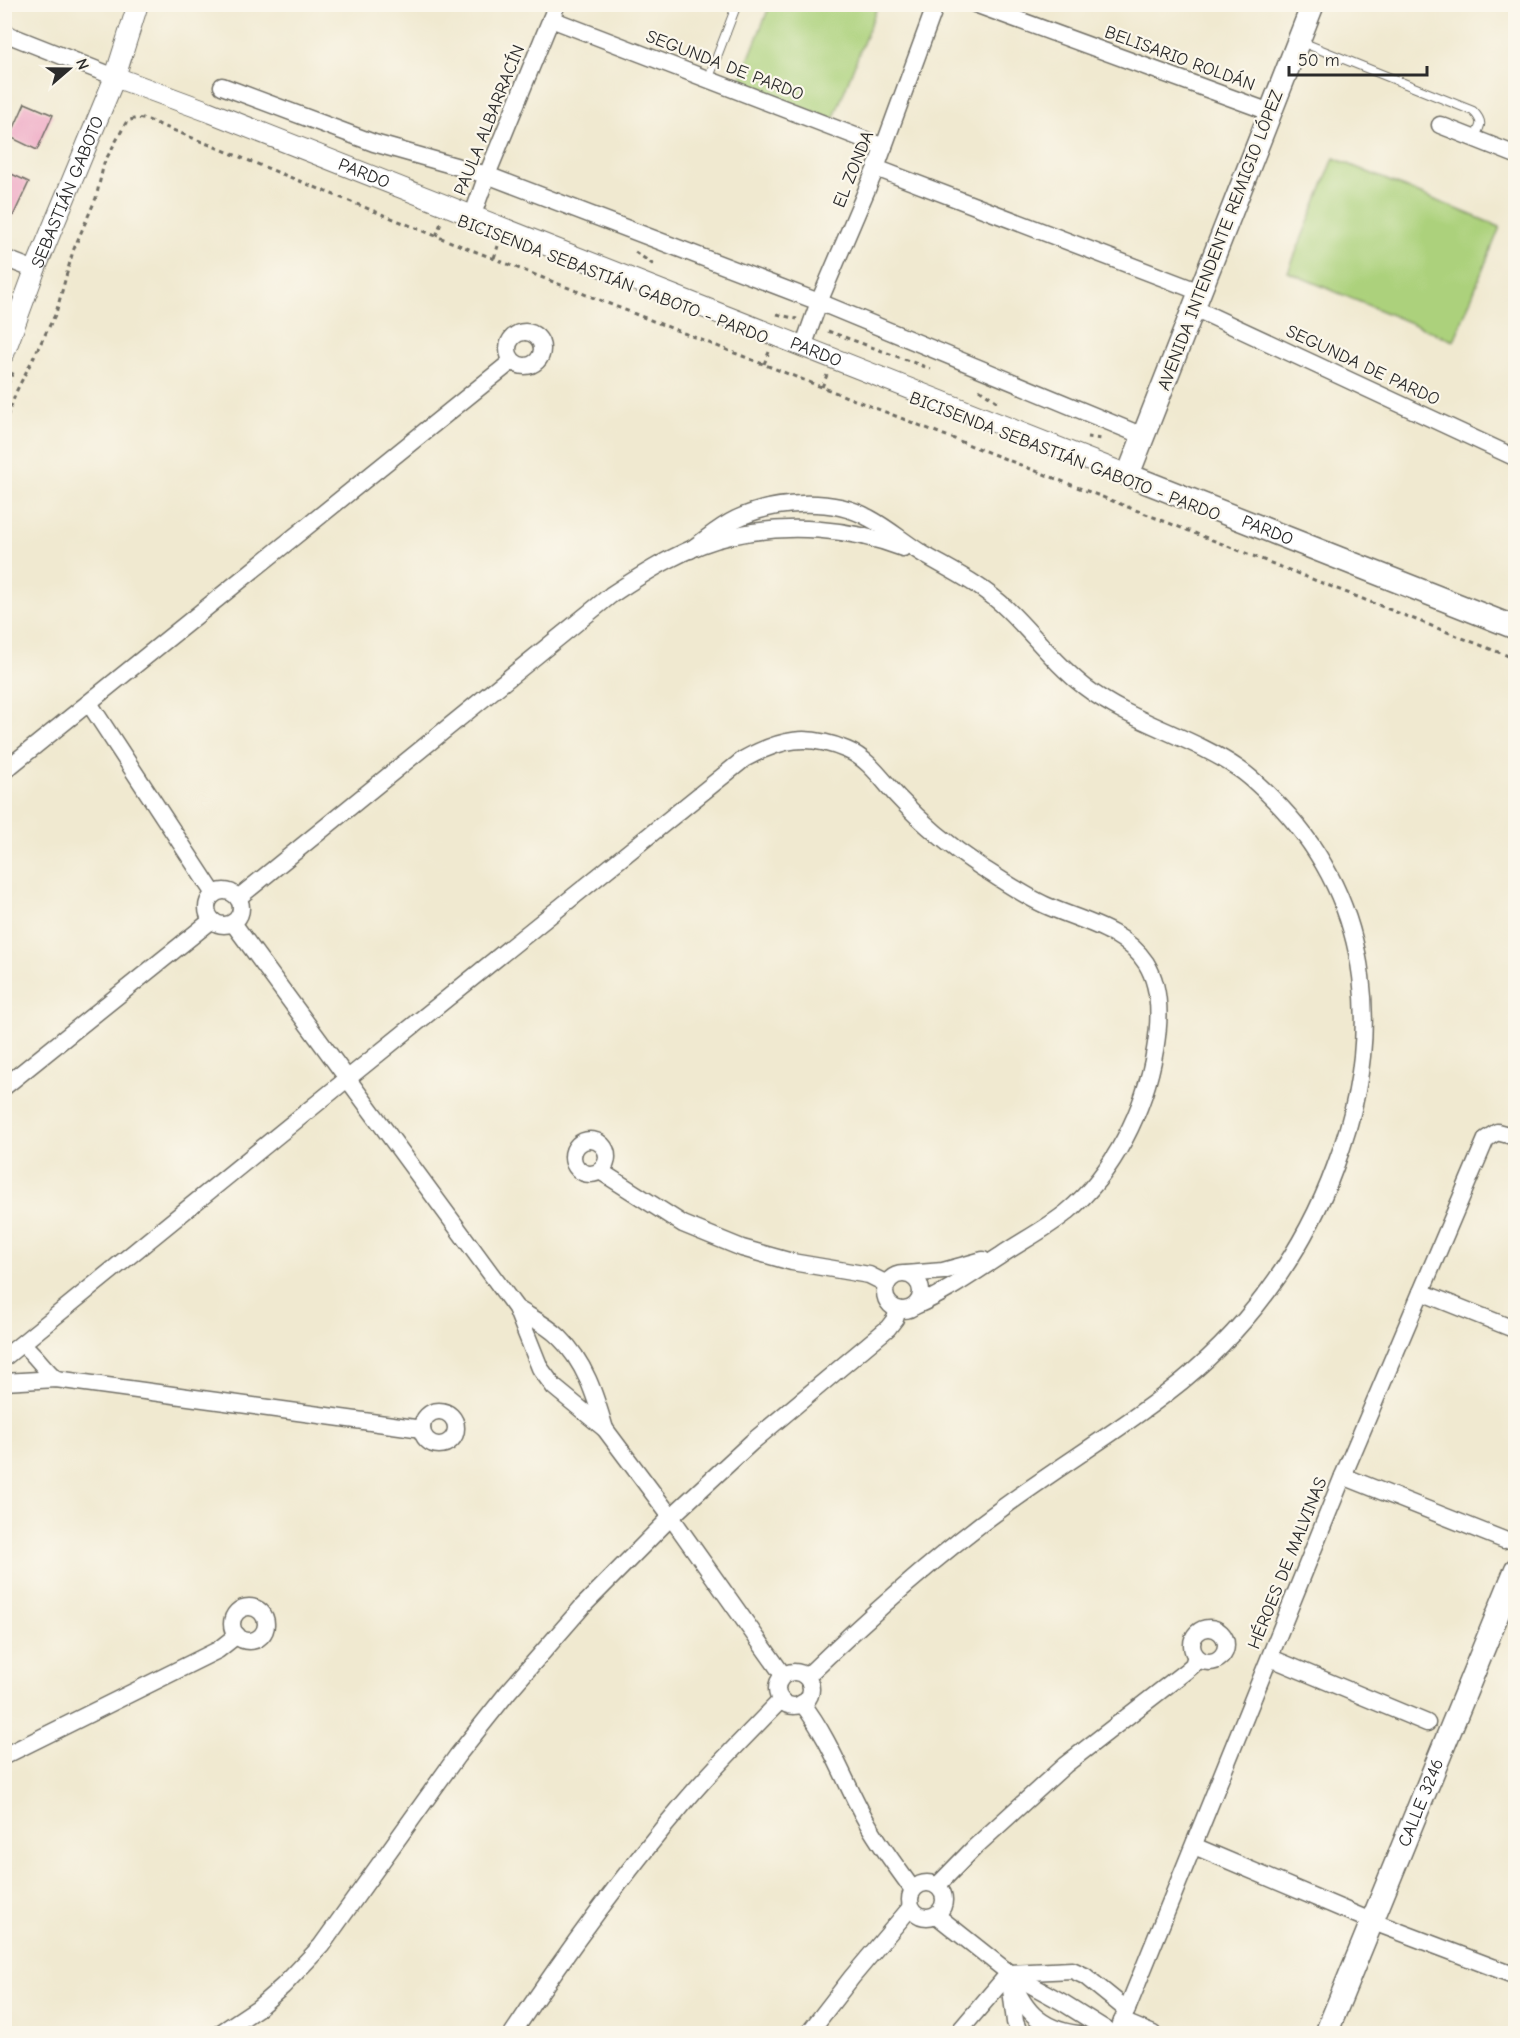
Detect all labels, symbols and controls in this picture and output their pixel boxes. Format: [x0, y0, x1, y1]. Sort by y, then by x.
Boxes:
street label: BELISARIO ROLDÁN [1102, 21, 1258, 95]
street label: SEGUNDA DE PARDO [643, 26, 807, 105]
north arrow [39, 39, 99, 99]
scale bar [1289, 39, 1427, 77]
street label: PAULA ALBARRACÍN [449, 41, 529, 199]
text: 50 m [1298, 50, 1340, 71]
text: N [72, 56, 92, 72]
street label: AVENIDA INTENDENTE REMIGIO LÓPEZ [1152, 86, 1288, 393]
street label: SEBASTIÁN GABOTO [27, 113, 109, 271]
street label: EL ZONDA [829, 128, 878, 211]
street label: PARDO [335, 154, 393, 193]
street label: BICISENDA SEBASTIÁN GABOTO - PARDO [454, 209, 772, 349]
street label: SEGUNDA DE PARDO [1283, 321, 1443, 410]
street label: PARDO [787, 333, 845, 372]
street label: BICISENDA SEBASTIÁN GABOTO - PARDO [906, 386, 1224, 526]
street label: PARDO [1239, 511, 1296, 550]
street label: HÉROES DE MALVINAS [1242, 1474, 1332, 1652]
street label: CALLE 3246 [1394, 1756, 1448, 1850]

